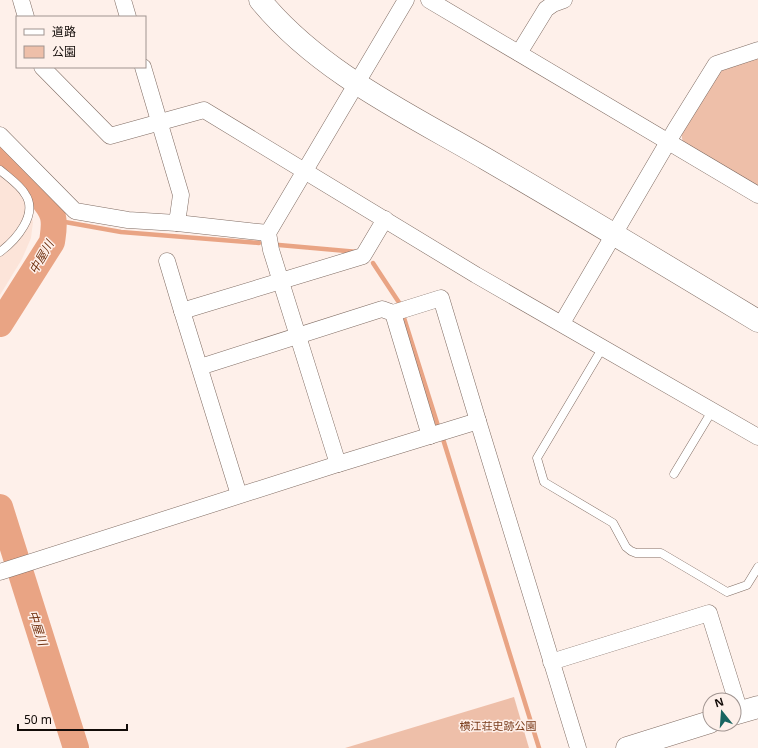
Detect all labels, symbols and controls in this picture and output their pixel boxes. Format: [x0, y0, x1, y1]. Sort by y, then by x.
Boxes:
legend [16, 16, 146, 68]
text: 道路 [52, 23, 76, 40]
text: 公園 [52, 43, 76, 60]
water label: 中屋川 [25, 235, 58, 277]
water label: 中屋川 [24, 608, 52, 650]
north arrow [702, 692, 742, 732]
text: N [712, 693, 725, 710]
scale bar [18, 706, 127, 732]
text: 50 m [24, 711, 52, 728]
park label: 横江荘史跡公園 [460, 718, 537, 733]

